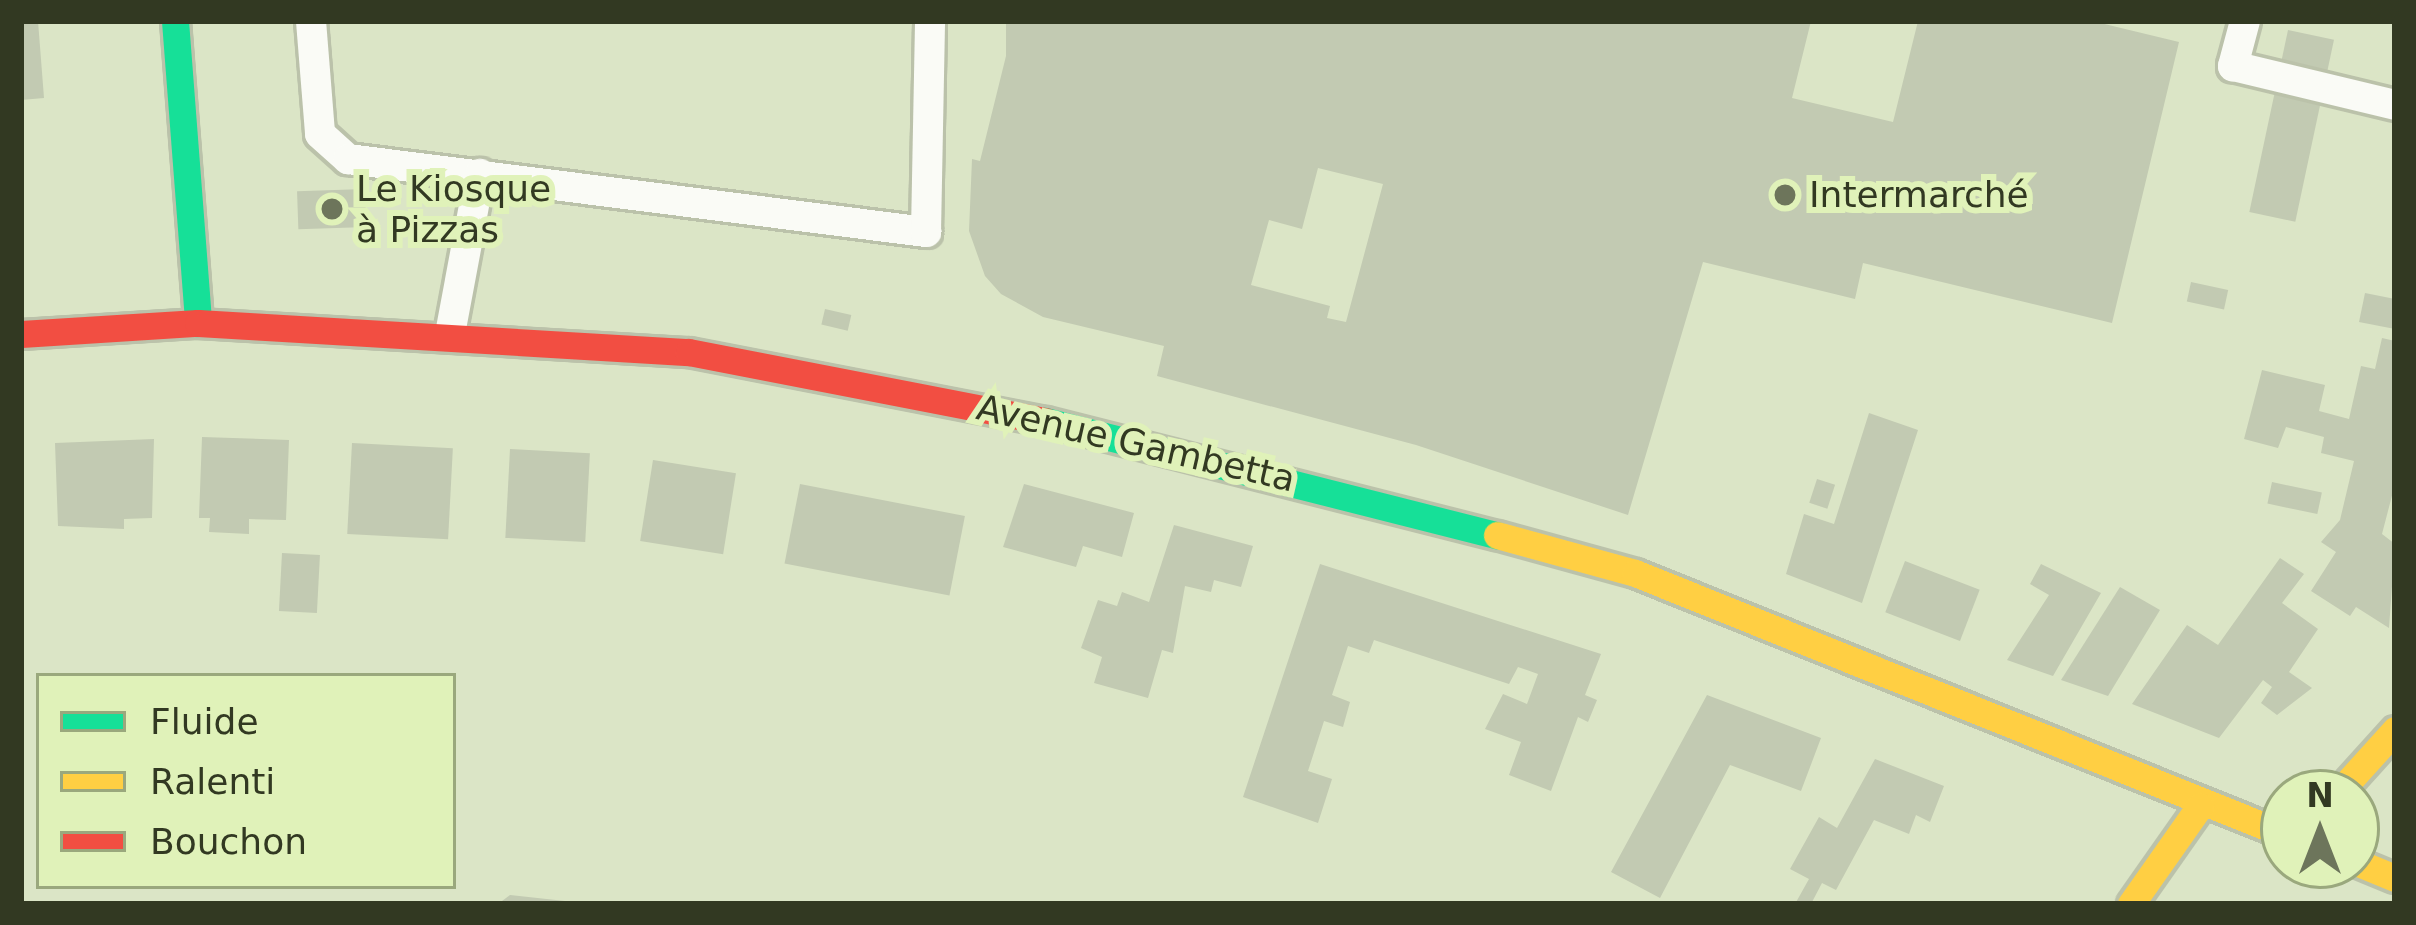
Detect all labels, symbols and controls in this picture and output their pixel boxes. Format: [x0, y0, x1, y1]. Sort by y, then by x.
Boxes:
place label: Le Kiosque à Pizzas [356, 166, 551, 251]
place label: Intermarché [1809, 173, 2029, 217]
marker: Intermarché [1772, 182, 1798, 208]
marker: Le Kiosque à Pizzas [319, 196, 345, 222]
street label: Avenue Gambetta [973, 385, 1299, 501]
legend [36, 673, 456, 889]
text: Fluide [150, 701, 259, 742]
text: Ralenti [150, 761, 275, 802]
north arrow [2260, 769, 2380, 889]
text: N [2306, 776, 2334, 815]
text: Bouchon [150, 821, 307, 862]

